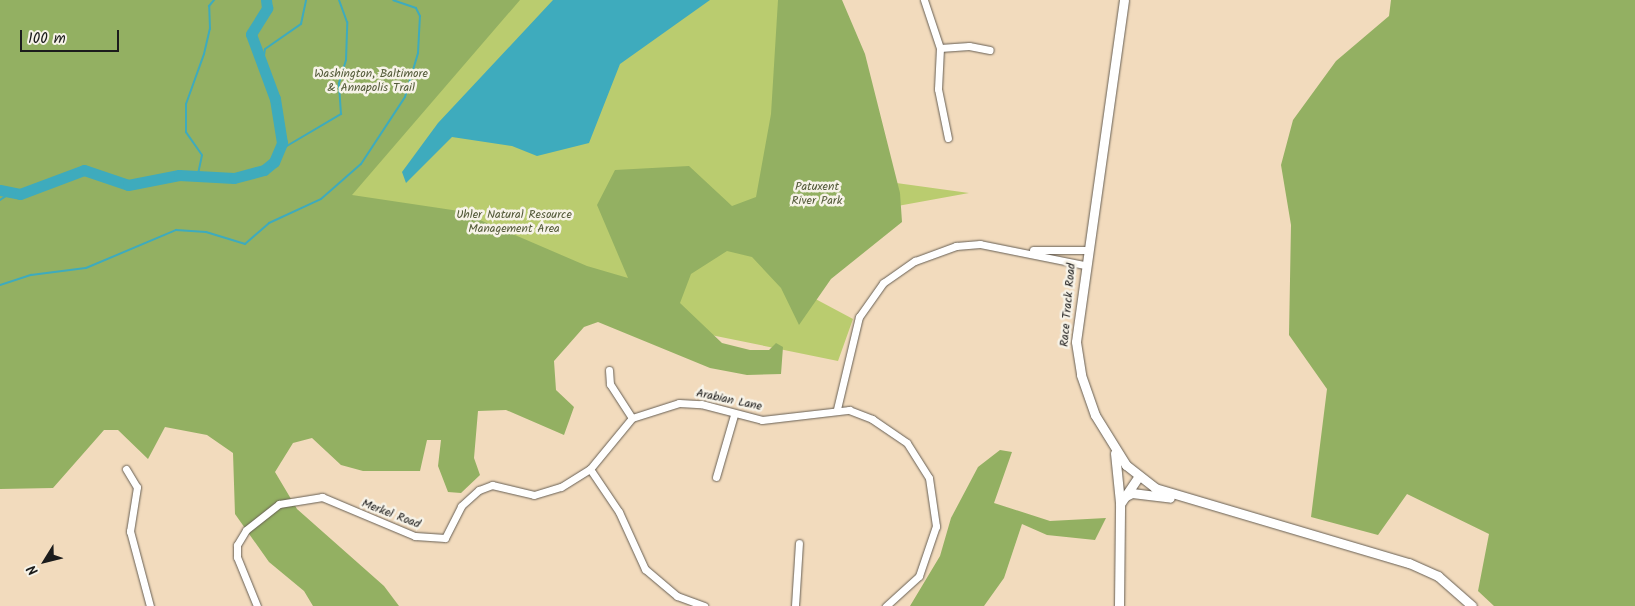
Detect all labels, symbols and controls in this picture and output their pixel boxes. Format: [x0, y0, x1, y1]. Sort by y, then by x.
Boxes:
scale bar [22, 20, 121, 52]
text: 100 m [28, 27, 66, 51]
park label: Washington, Baltimore & Annapolis Trail [314, 67, 428, 95]
park label: Patuxent River Park [792, 180, 842, 208]
park label: Uhler Natural Resource Management Area [456, 208, 572, 236]
street label: Race Track Road [1057, 263, 1079, 347]
street label: Arabian Lane [695, 386, 763, 414]
street label: Merkel Road [360, 496, 422, 532]
north arrow [20, 536, 70, 586]
text: N [21, 560, 44, 580]

